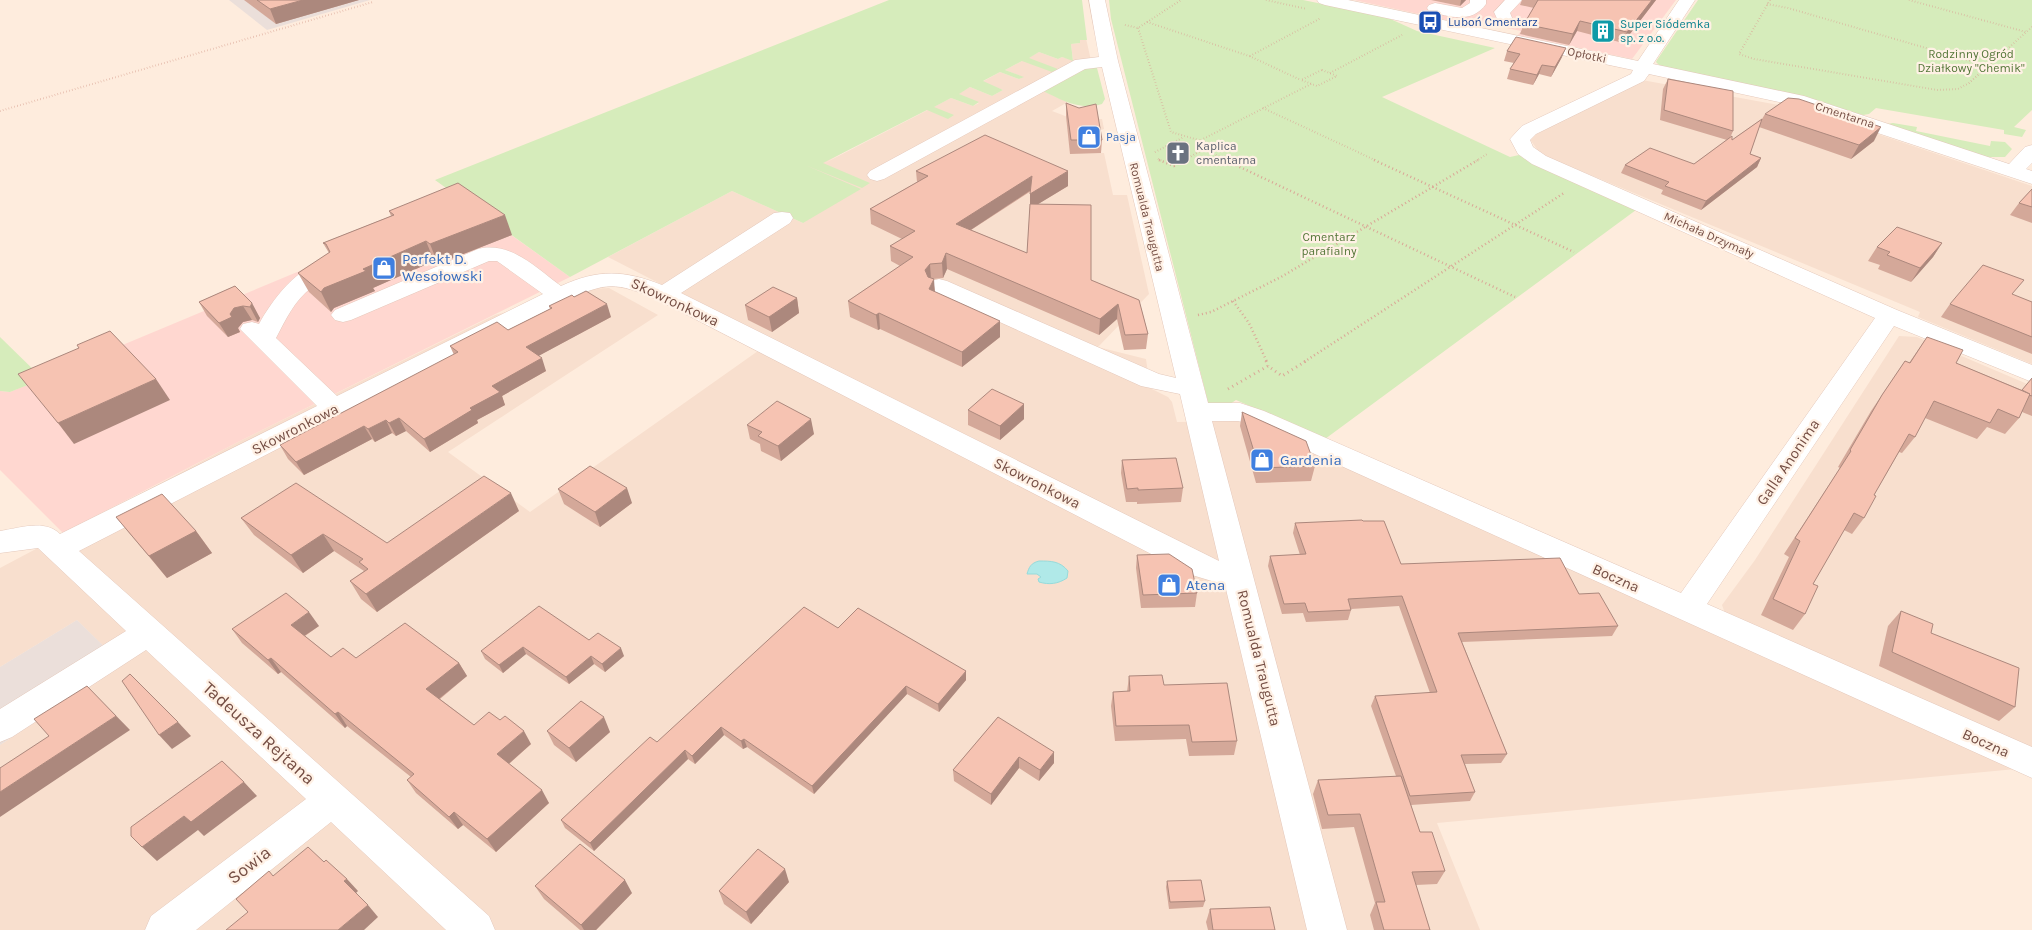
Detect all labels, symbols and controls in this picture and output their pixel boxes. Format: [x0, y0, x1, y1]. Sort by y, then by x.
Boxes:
bus stop icon: Luboń Cmentarz [1417, 9, 1443, 35]
place label: Luboń Cmentarz [1448, 15, 1538, 29]
place label: Super Siódemka sp. z o.o. [1620, 17, 1710, 45]
building icon: Super Siódemka sp. z o.o. [1590, 18, 1616, 44]
street label: Opłotki [1566, 44, 1608, 66]
park label: Rodzinny Ogród Działkowy "Chemik" [1917, 47, 2025, 75]
street label: Cmentarna [1814, 99, 1876, 131]
shop icon: Pasja [1076, 124, 1102, 150]
place label: Pasja [1106, 130, 1136, 144]
place label: Kaplica cmentarna [1196, 139, 1256, 167]
church icon: Kaplica cmentarna [1165, 140, 1191, 166]
street label: Romualda Traugutta [1127, 161, 1167, 273]
street label: Michała Drzymały [1662, 209, 1756, 261]
park label: Cmentarz parafialny [1301, 230, 1357, 258]
place label: Perfekt D. Wesołowski [402, 250, 483, 285]
shop icon: Perfekt D. Wesołowski [371, 255, 397, 281]
street label: Skowronkowa [628, 274, 722, 330]
street label: Skowronkowa [249, 399, 341, 459]
street label: Galla Anonima [1753, 416, 1823, 508]
shop icon: Gardenia [1249, 447, 1275, 473]
place label: Gardenia [1280, 451, 1342, 469]
street label: Skowronkowa [991, 453, 1083, 513]
street label: Boczna [1590, 560, 1642, 596]
shop icon: Atena [1156, 572, 1182, 598]
place label: Atena [1186, 576, 1225, 594]
street label: Romualda Traugutta [1233, 588, 1285, 728]
street label: Tadeusza Rejtana [198, 677, 320, 789]
street label: Boczna [1960, 725, 2012, 761]
street label: Sowia [223, 841, 275, 889]

